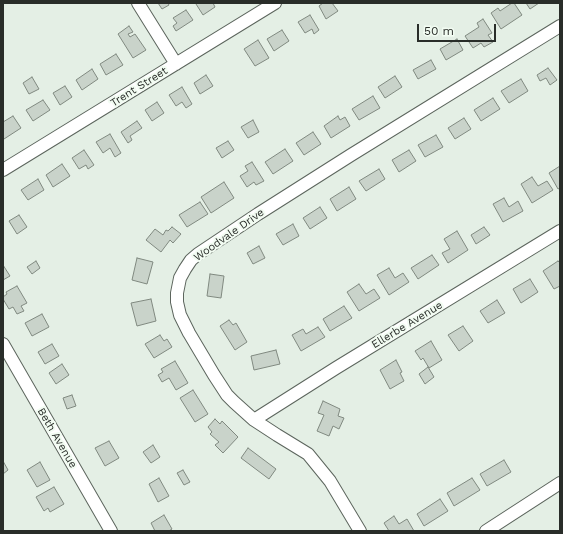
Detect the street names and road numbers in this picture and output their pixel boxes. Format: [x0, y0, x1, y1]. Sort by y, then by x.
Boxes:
street label: Trent Street [108, 64, 170, 110]
street label: Woodvale Drive [191, 206, 267, 264]
street label: Ellerbe Avenue [369, 299, 445, 351]
street label: Beth Avenue [34, 405, 80, 471]

